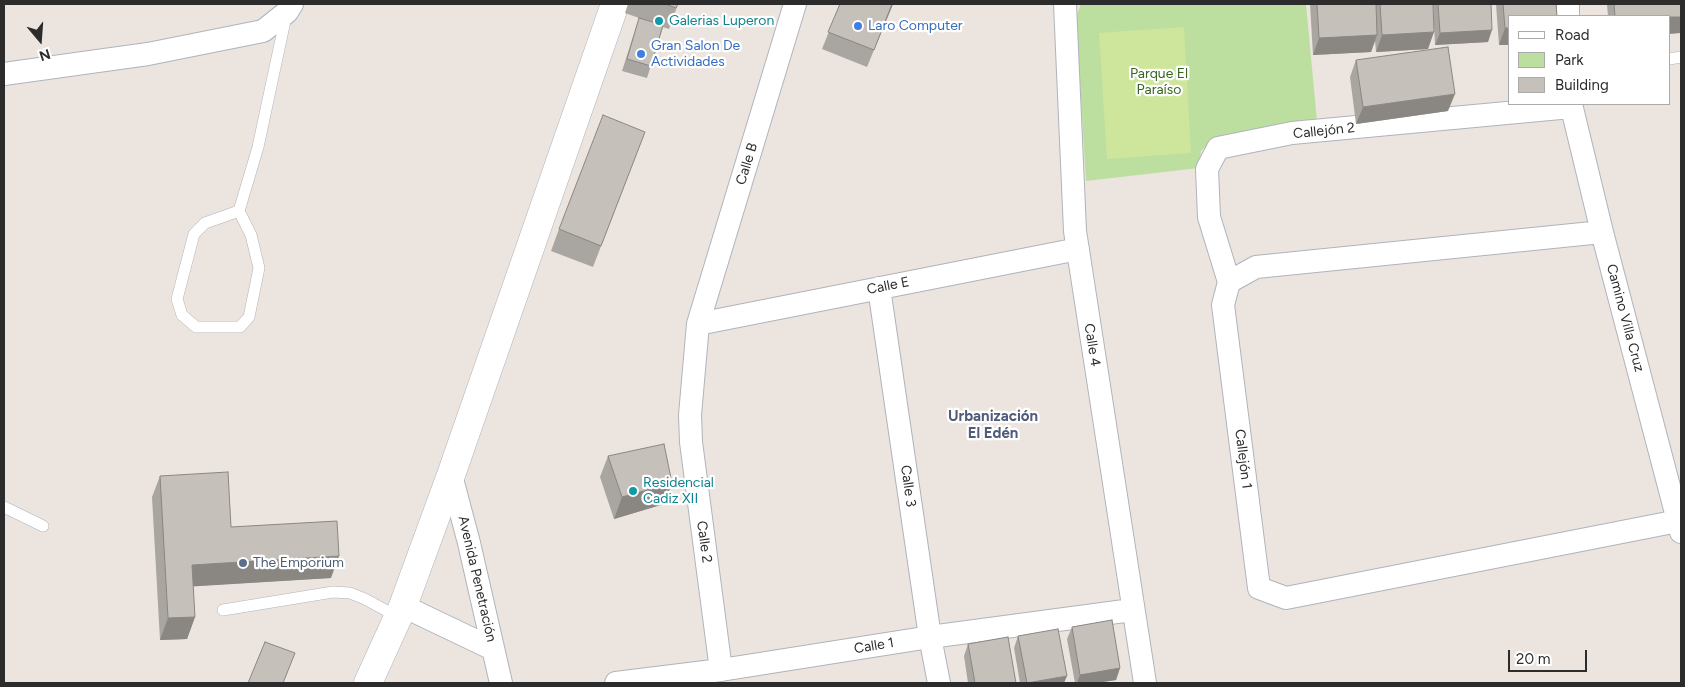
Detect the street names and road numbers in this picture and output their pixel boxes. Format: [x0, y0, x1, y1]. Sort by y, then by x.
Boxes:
street label: Callejón 2 [1292, 119, 1356, 143]
street label: Calle B [733, 141, 761, 187]
street label: Camino Villa Cruz [1603, 262, 1647, 374]
street label: Calle E [865, 274, 911, 298]
street label: Calle 4 [1080, 322, 1104, 368]
street label: Callejón 1 [1231, 428, 1255, 490]
street label: Calle 3 [897, 464, 919, 508]
street label: Avenida Penetración [454, 514, 500, 644]
street label: Calle 2 [693, 520, 715, 564]
street label: Calle 1 [853, 635, 895, 657]

